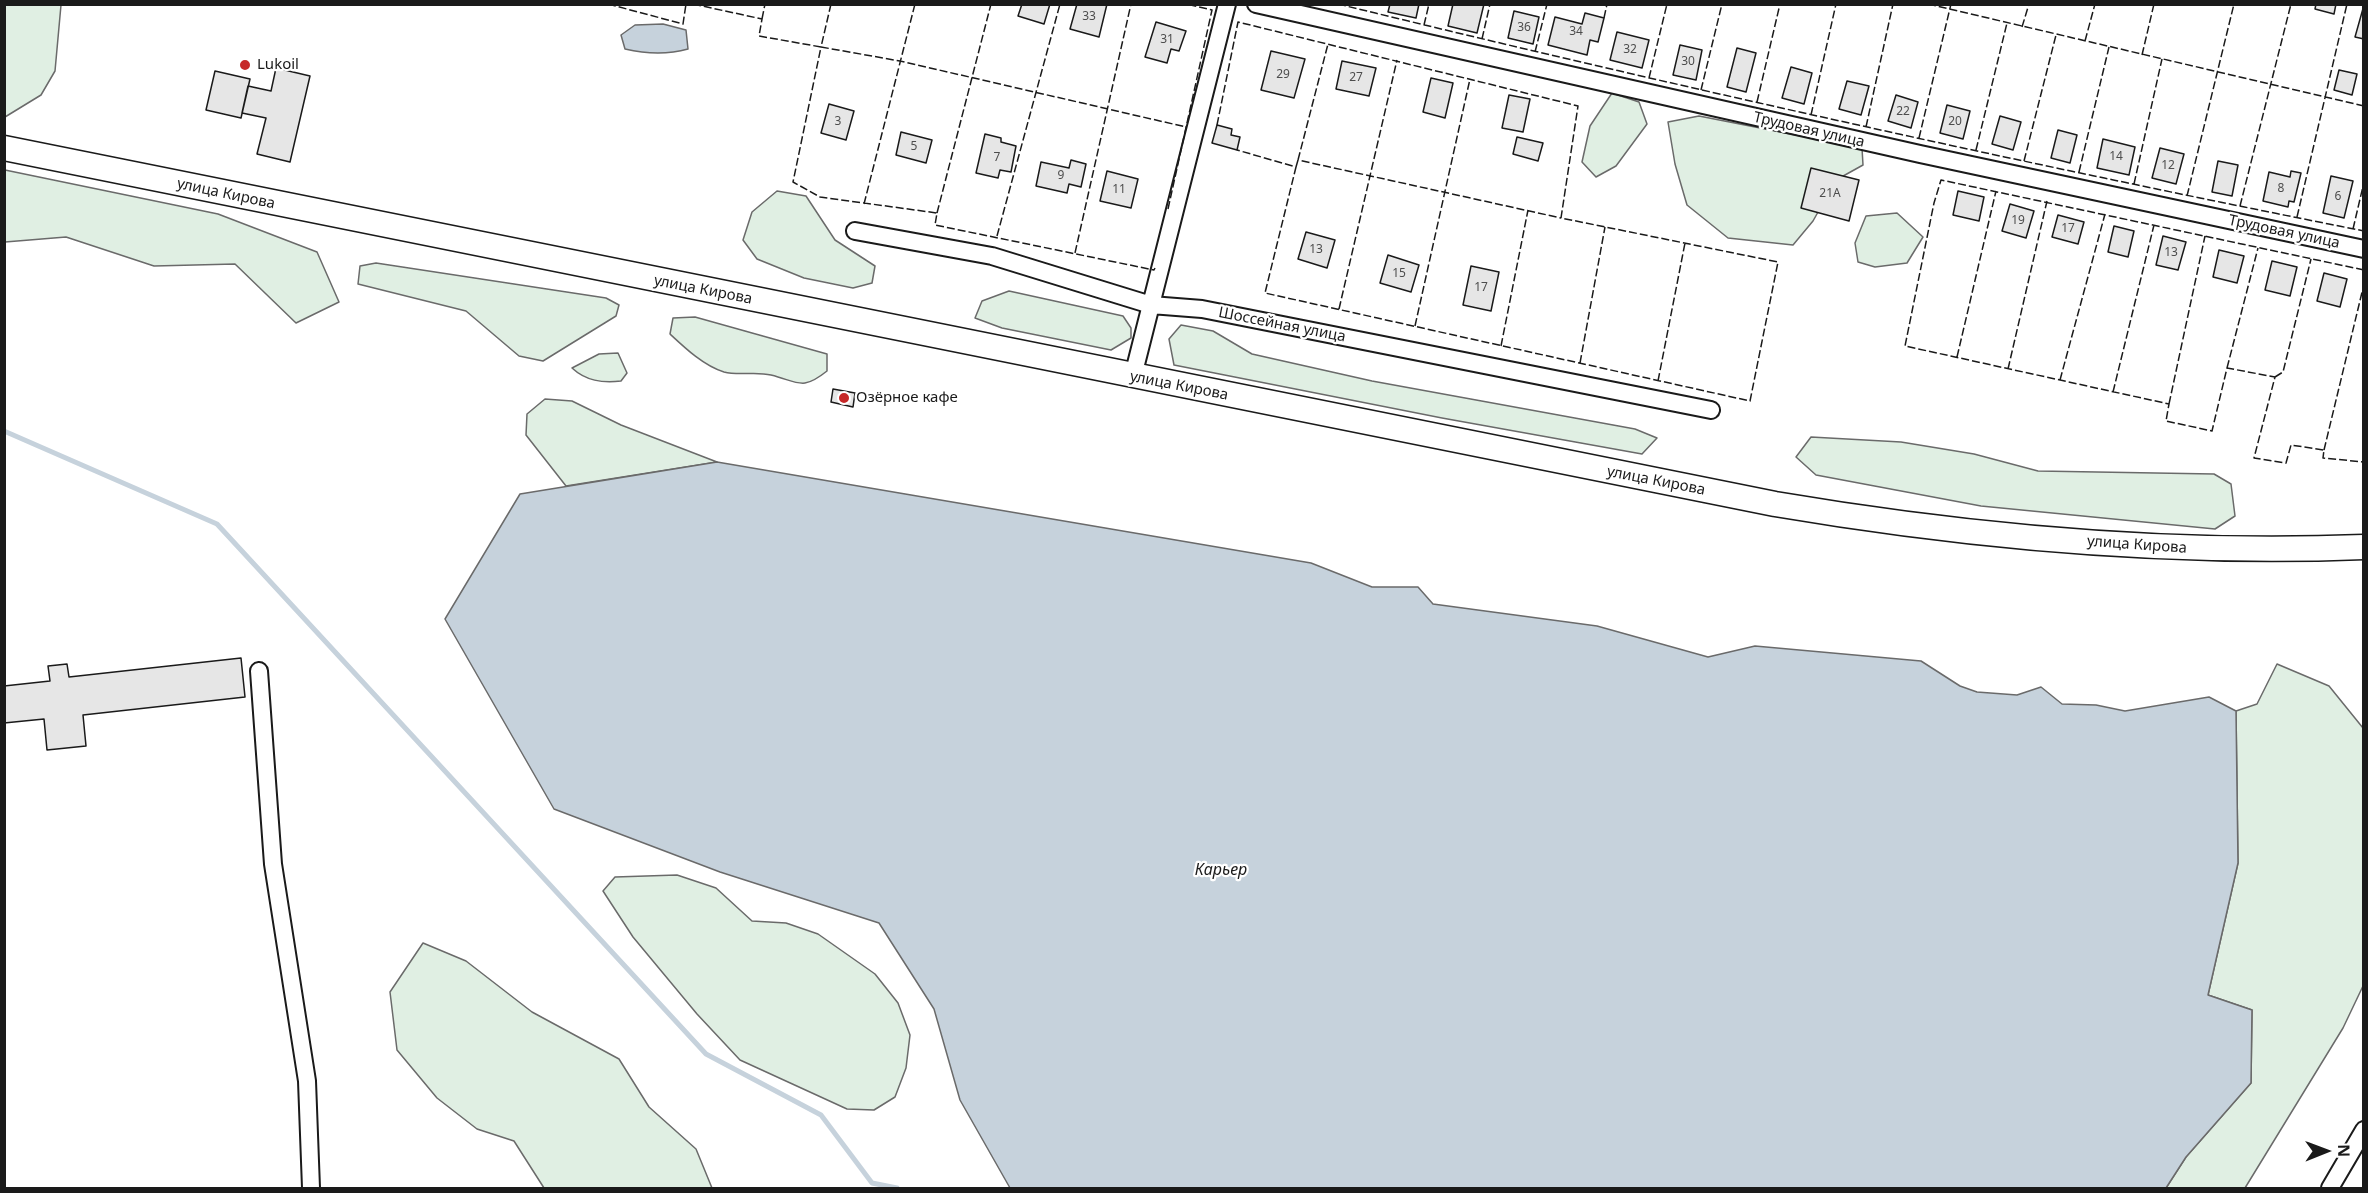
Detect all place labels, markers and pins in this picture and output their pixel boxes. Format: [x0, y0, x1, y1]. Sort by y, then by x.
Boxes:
place label: Lukoil [257, 56, 299, 74]
marker: Lukoil [238, 58, 252, 72]
place label: Озёрное кафе [856, 389, 958, 407]
marker: Озёрное кафе [837, 391, 851, 405]

